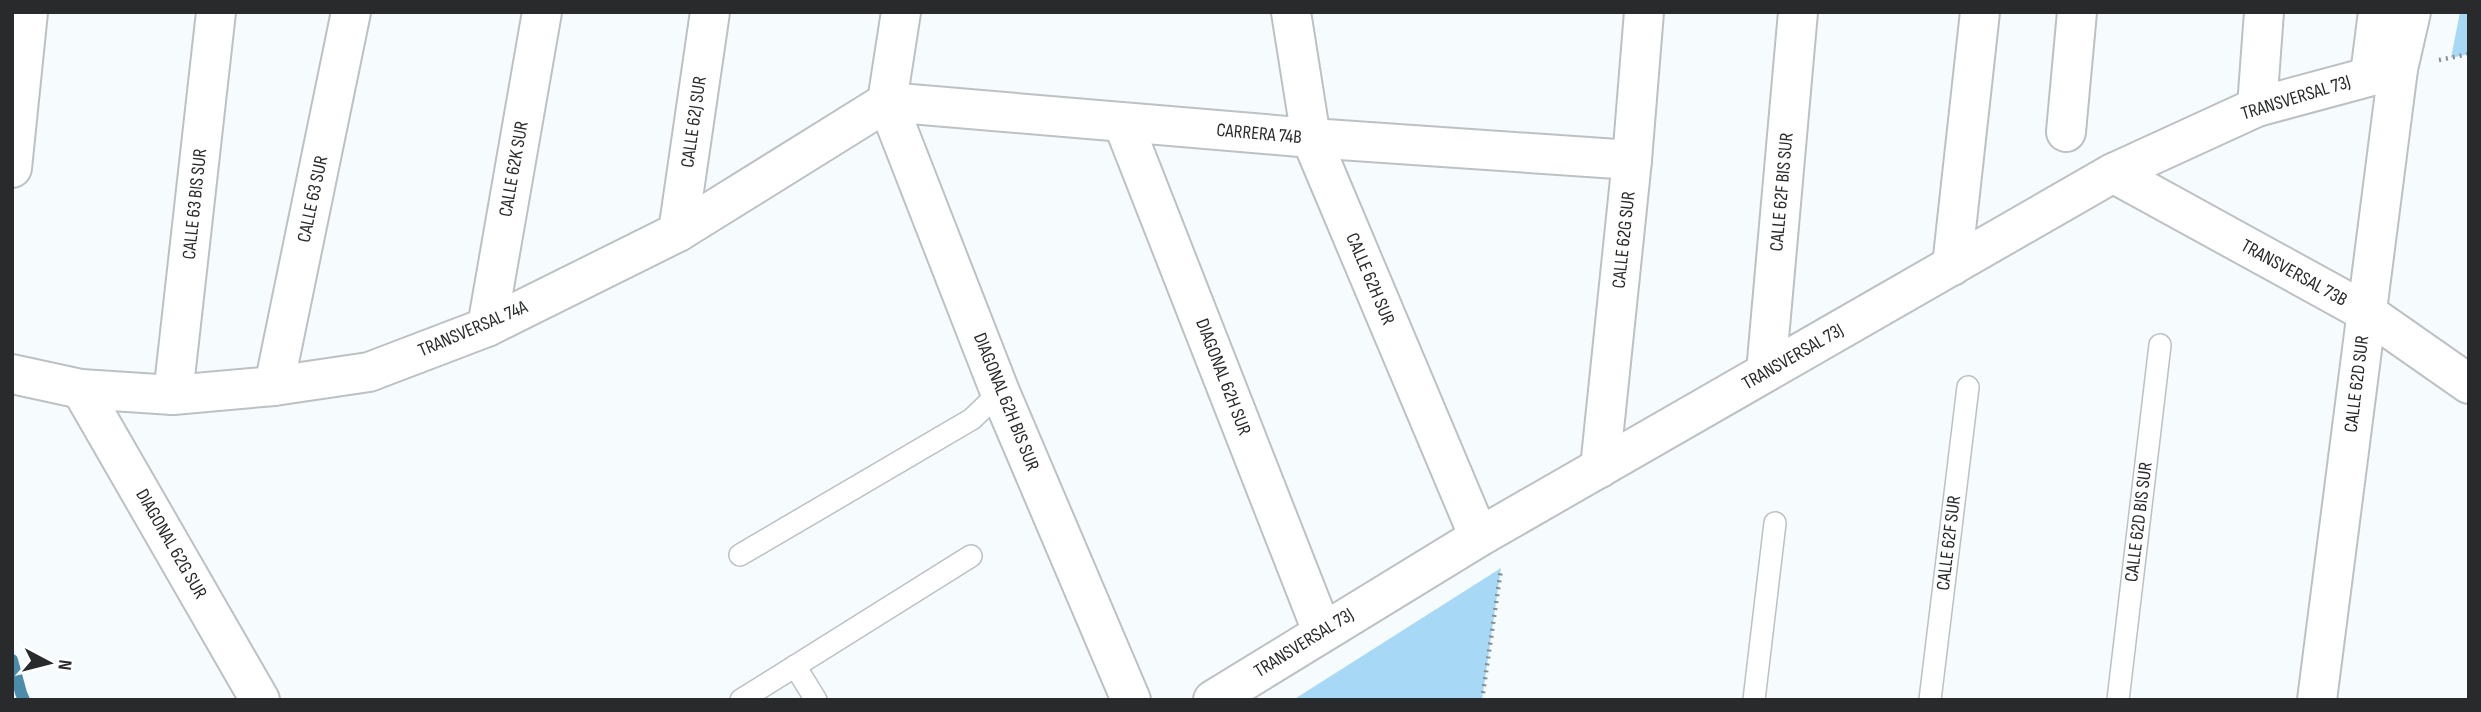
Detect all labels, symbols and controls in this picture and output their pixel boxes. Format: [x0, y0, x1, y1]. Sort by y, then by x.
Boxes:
street label: TRANSVERSAL 73J [2238, 70, 2354, 126]
street label: CALLE 62J SUR [676, 75, 712, 169]
street label: CALLE 62K SUR [494, 119, 534, 219]
street label: CARRERA 74B [1215, 119, 1303, 149]
street label: CALLE 62F BIS SUR [1765, 132, 1799, 252]
street label: CALLE 63 BIS SUR [178, 147, 212, 261]
street label: CALLE 63 SUR [293, 153, 333, 244]
street label: CALLE 62G SUR [1607, 190, 1641, 290]
street label: CALLE 62H SUR [1340, 230, 1400, 329]
street label: TRANSVERSAL 73B [2237, 234, 2351, 312]
street label: TRANSVERSAL 74A [415, 295, 532, 362]
street label: DIAGONAL 62H SUR [1190, 315, 1256, 439]
street label: TRANSVERSAL 73J [1738, 319, 1848, 395]
street label: DIAGONAL 62H BIS SUR [968, 330, 1044, 475]
street label: CALLE 62D SUR [2340, 334, 2374, 434]
street label: CALLE 62D BIS SUR [2120, 460, 2158, 583]
street label: DIAGONAL 62G SUR [130, 485, 212, 603]
street label: CALLE 62F SUR [1932, 494, 1966, 592]
street label: TRANSVERSAL 73J [1250, 603, 1358, 683]
north arrow [14, 628, 84, 698]
text: N [52, 658, 76, 671]

